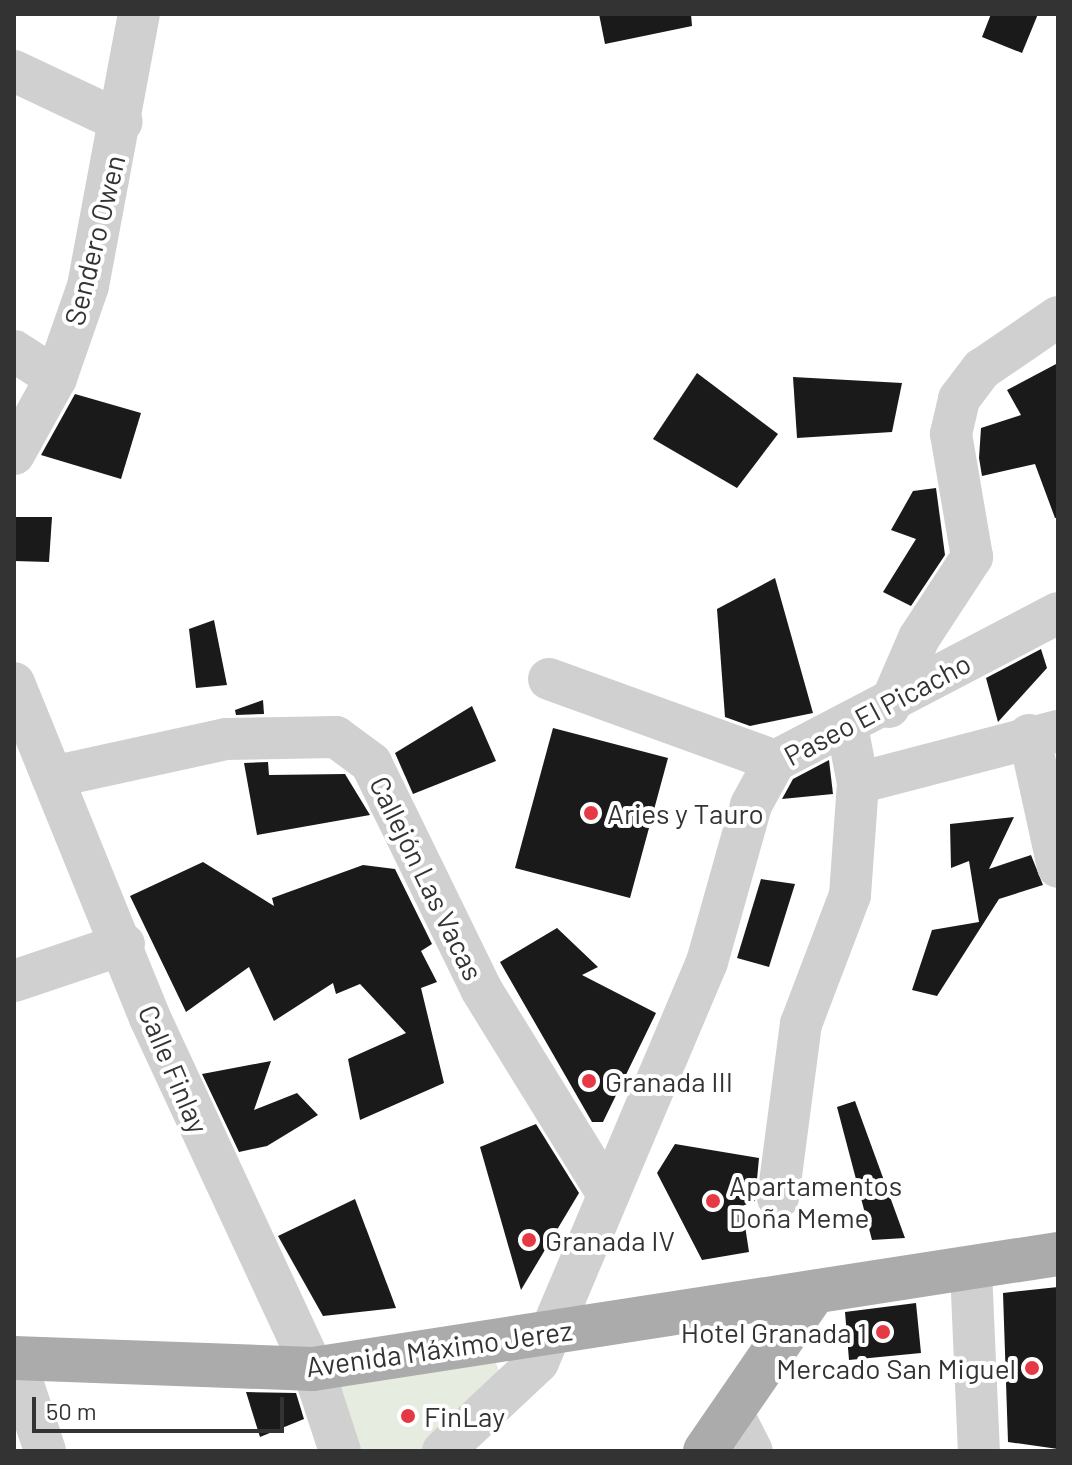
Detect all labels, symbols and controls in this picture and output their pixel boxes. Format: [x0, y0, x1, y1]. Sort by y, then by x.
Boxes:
street label: Sendero Owen [57, 151, 131, 329]
street label: Paseo El Picacho [778, 646, 976, 772]
street label: Callejón Las Vacas [363, 771, 491, 985]
place label: Aries y Tauro [607, 796, 764, 830]
marker: Aries y Tauro [582, 804, 600, 822]
street label: Calle Finlay [132, 1000, 216, 1138]
place label: Granada III [605, 1064, 733, 1098]
marker: Granada III [580, 1072, 598, 1090]
place label: Apartamentos Doña Meme [729, 1168, 902, 1234]
marker: Apartamentos Doña Meme [704, 1192, 722, 1210]
place label: Granada IV [545, 1223, 675, 1257]
marker: Granada IV [520, 1231, 538, 1249]
street label: Avenida Máximo Jerez [304, 1313, 574, 1383]
place label: Hotel Granada 1 [681, 1315, 867, 1349]
marker: Hotel Granada 1 [874, 1323, 892, 1341]
place label: Mercado San Miguel [776, 1351, 1016, 1385]
marker: Mercado San Miguel [1023, 1359, 1041, 1377]
scale bar [36, 1381, 288, 1431]
text: 50 m [46, 1396, 97, 1425]
place label: FinLay [424, 1399, 505, 1433]
marker: FinLay [399, 1407, 417, 1425]

